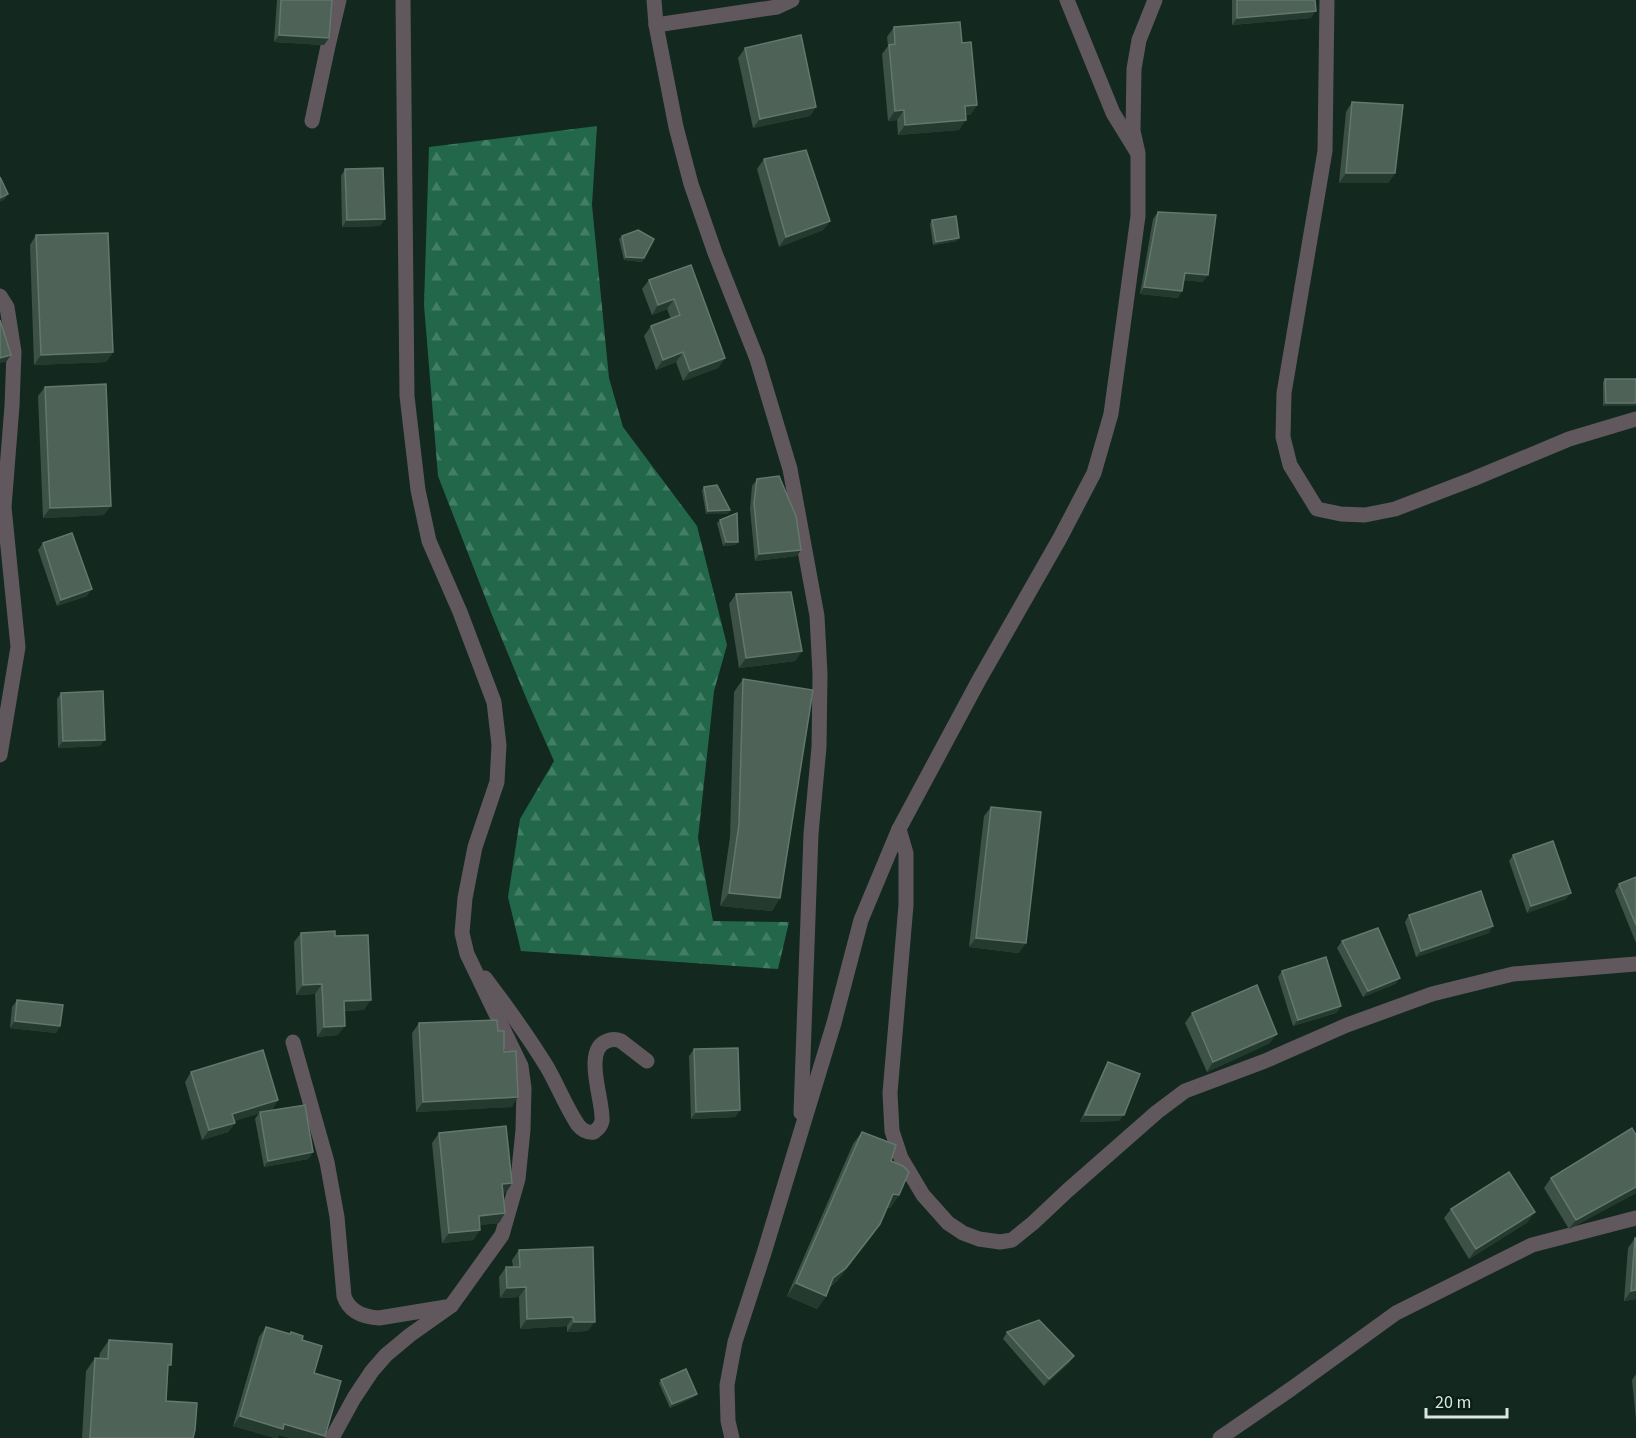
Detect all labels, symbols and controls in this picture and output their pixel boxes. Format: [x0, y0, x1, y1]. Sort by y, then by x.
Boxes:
scale bar [1426, 1381, 1507, 1419]
text: 20 m [1435, 1390, 1471, 1415]

